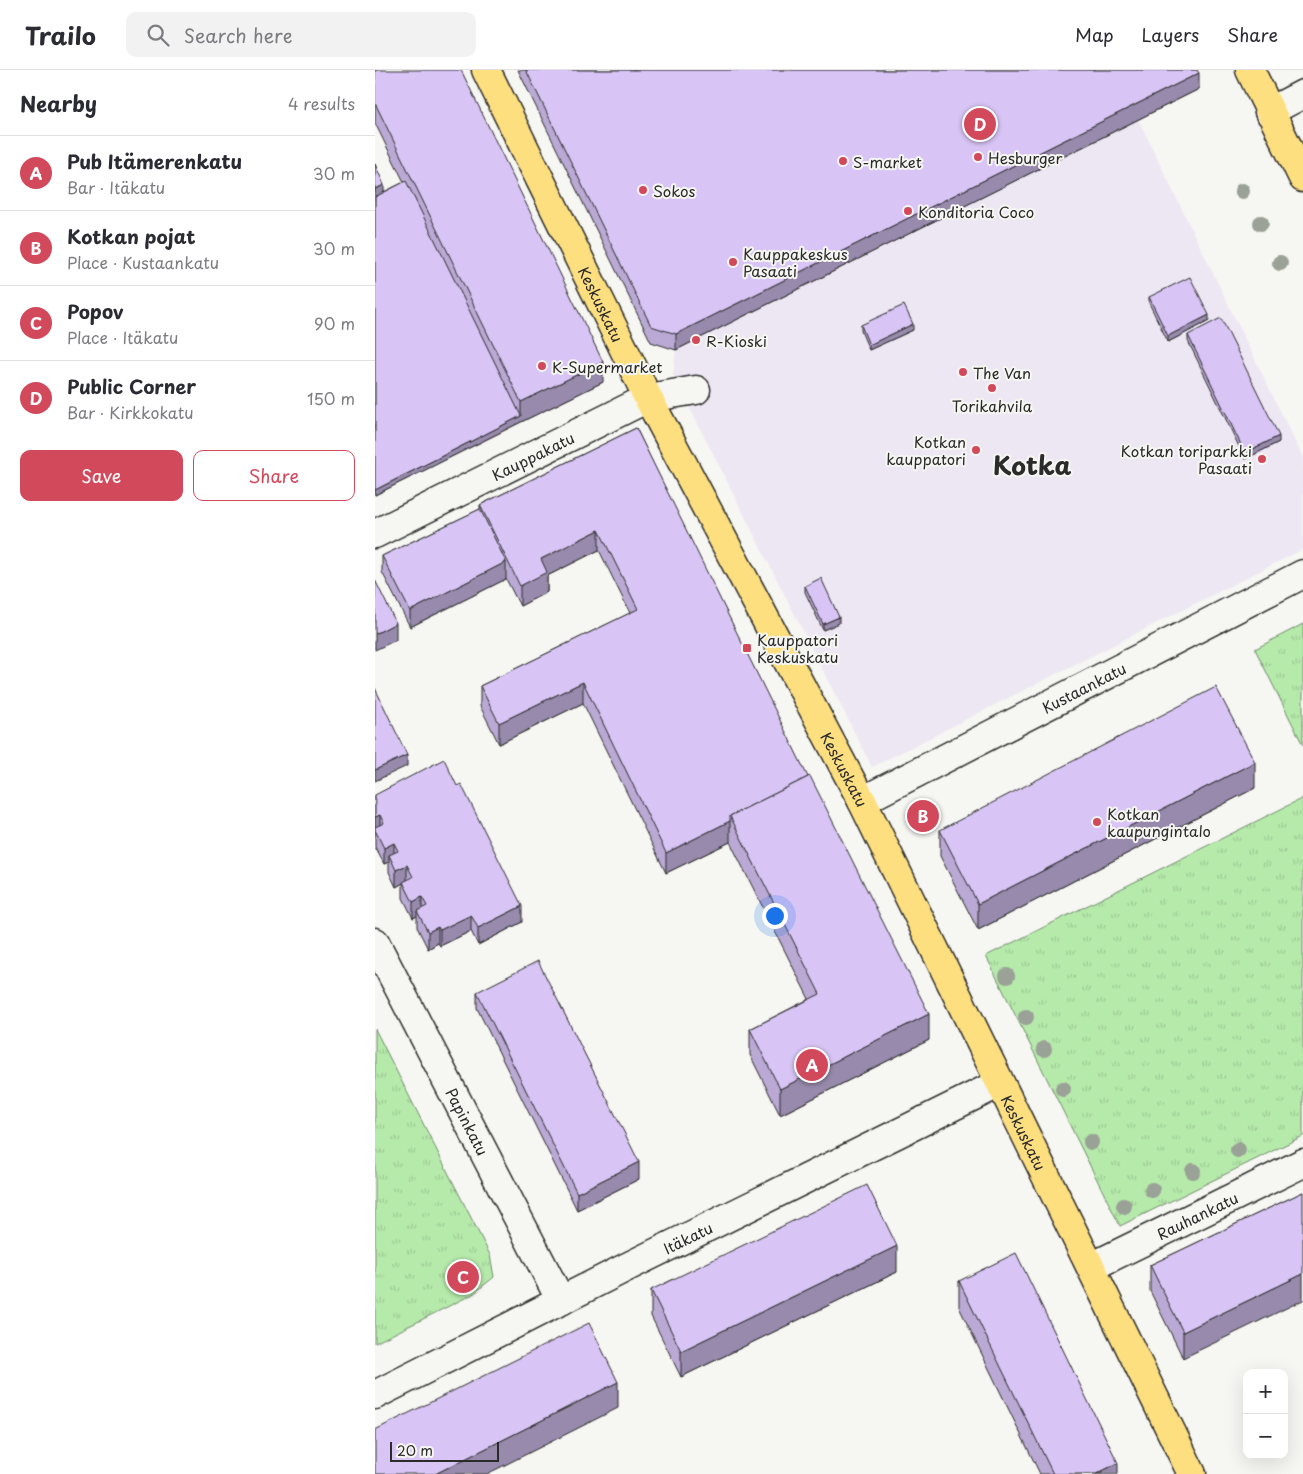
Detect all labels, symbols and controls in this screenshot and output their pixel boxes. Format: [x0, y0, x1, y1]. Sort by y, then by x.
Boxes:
search box [126, 12, 476, 57]
text: Trailo [25, 17, 96, 53]
icon: search [144, 21, 172, 49]
text: Search here [184, 21, 292, 49]
text: Map [1075, 21, 1114, 48]
text: Layers [1142, 21, 1199, 48]
text: Share [1227, 21, 1278, 48]
text: Nearby [20, 87, 97, 119]
text: 4 results [288, 91, 355, 115]
pin: D [964, 105, 996, 143]
place label: Hesburger [988, 146, 1062, 169]
text: Pub Itämerenkatu [67, 147, 242, 175]
place label: S-market [853, 150, 922, 173]
marker: Hesburger [972, 151, 984, 163]
marker: S-market [837, 155, 849, 167]
text: A [30, 161, 42, 185]
text: 30 m [313, 161, 355, 185]
text: Bar · Itäkatu [67, 175, 165, 199]
place label: Sokos [653, 179, 696, 202]
marker: Sokos [637, 184, 649, 196]
place label: Konditoria Coco [918, 200, 1034, 223]
marker: Konditoria Coco [902, 205, 914, 217]
text: Kotkan pojat [67, 222, 196, 250]
text: B [31, 236, 41, 260]
text: 30 m [313, 236, 355, 260]
place label: Kauppakeskus Pasaati [743, 242, 848, 282]
text: Place · Kustaankatu [67, 250, 219, 274]
marker: Kauppakeskus Pasaati [727, 256, 739, 268]
street label: Keskuskatu [573, 262, 630, 346]
text: Popov [67, 297, 124, 325]
text: C [30, 311, 42, 335]
text: 90 m [314, 311, 355, 335]
text: Place · Itäkatu [67, 325, 178, 349]
place label: R-Kioski [706, 329, 767, 352]
marker: R-Kioski [690, 334, 702, 346]
place label: K-Supermarket [552, 355, 662, 378]
marker: K-Supermarket [536, 360, 548, 372]
place label: The Van [973, 361, 1031, 384]
marker: The Van [957, 366, 969, 378]
text: Public Corner [67, 372, 196, 400]
marker: Torikahvila [986, 382, 998, 394]
text: D [30, 386, 42, 410]
text: 150 m [307, 386, 355, 410]
place label: Torikahvila [952, 394, 1033, 417]
text: Bar · Kirkkokatu [67, 400, 193, 424]
street label: Kauppakatu [487, 425, 578, 486]
place label: Kotkan kauppatori [886, 430, 966, 470]
place label: Kotkan toriparkki Pasaati [1120, 439, 1252, 479]
marker: Kotkan kauppatori [970, 444, 982, 456]
district label: Kotka [993, 446, 1071, 484]
button: Save [20, 450, 183, 501]
button: Share [193, 450, 355, 501]
marker: Kotkan toriparkki Pasaati [1256, 453, 1268, 465]
place label: Kauppatori Keskuskatu [757, 628, 838, 668]
marker: Kauppatori Keskuskatu [741, 642, 753, 654]
street label: Kustaankatu [1037, 656, 1129, 718]
street label: Keskuskatu [816, 728, 874, 810]
pin: B [907, 797, 939, 835]
place label: Kotkan kaupungintalo [1107, 802, 1211, 842]
marker: Kotkan kaupungintalo [1091, 816, 1103, 828]
your location [762, 903, 788, 929]
pin: A [796, 1046, 828, 1084]
street label: Papinkatu [441, 1084, 495, 1159]
street label: Keskuskatu [996, 1091, 1053, 1174]
street label: Rauhankatu [1152, 1185, 1242, 1245]
street label: Itäkatu [659, 1215, 716, 1259]
pin: C [447, 1258, 479, 1296]
map controls [1243, 1369, 1288, 1459]
button: + [1243, 1369, 1288, 1414]
button: − [1243, 1414, 1288, 1459]
scale bar [390, 1439, 499, 1462]
text: 20 m [397, 1440, 433, 1461]

